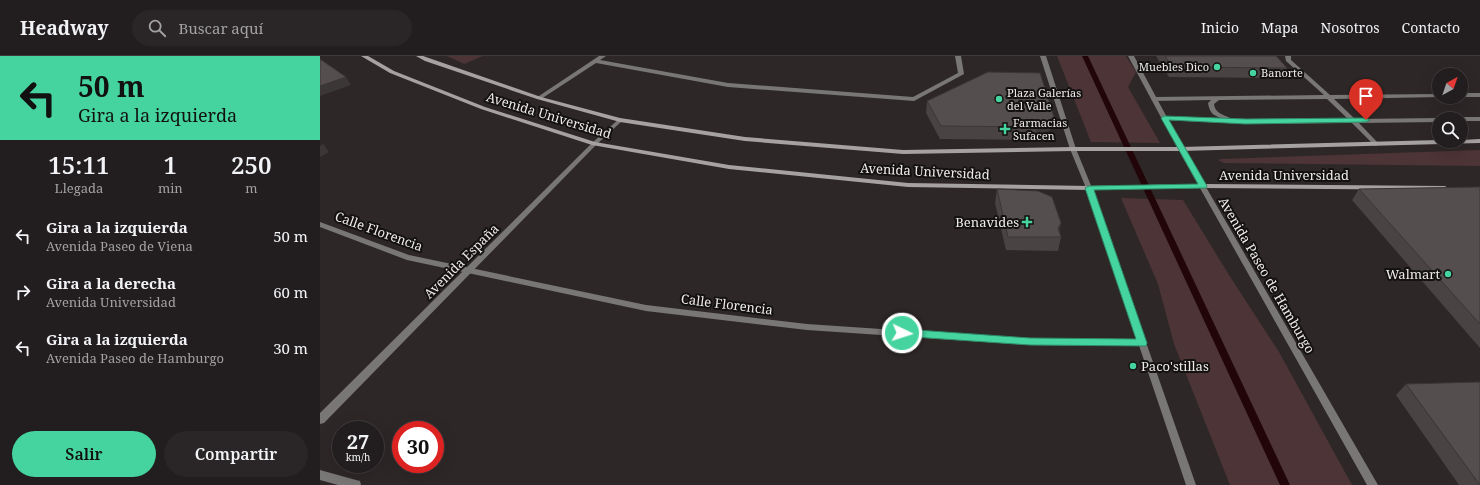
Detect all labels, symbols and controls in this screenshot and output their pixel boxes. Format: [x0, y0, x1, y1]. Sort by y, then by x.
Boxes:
search box [132, 10, 412, 46]
text: Headway [20, 15, 108, 41]
icon: search [146, 17, 168, 39]
text: Buscar aquí [178, 18, 263, 38]
text: Inicio [1201, 18, 1239, 37]
text: Mapa [1261, 18, 1299, 37]
text: Nosotros [1321, 18, 1380, 37]
text: Contacto [1402, 18, 1460, 37]
place label: Muebles Dico [1139, 59, 1209, 74]
marker: Muebles Dico [1212, 62, 1222, 72]
place label: Banorte [1261, 65, 1303, 80]
text: 50 m [78, 67, 145, 105]
marker: Banorte [1248, 68, 1258, 78]
north arrow [1432, 68, 1468, 104]
map controls [1432, 68, 1468, 148]
icon: left [12, 72, 64, 124]
pin [1349, 79, 1383, 120]
place label: Plaza Galerías del Valle [1007, 85, 1081, 113]
icon: arrive [1355, 85, 1377, 107]
street label: Avenida Universidad [484, 87, 614, 143]
marker: Plaza Galerías del Valle [994, 94, 1004, 104]
text: Gira a la izquierda [78, 103, 237, 127]
button: search [1432, 112, 1468, 148]
place label: Farmacias Sufacen [1013, 115, 1067, 143]
marker: Farmacias Sufacen [1000, 124, 1010, 134]
text: 15:11 [48, 148, 110, 181]
text: 1 [164, 148, 177, 181]
text: 250 [231, 148, 272, 181]
street label: Avenida Universidad [860, 159, 990, 183]
street label: Avenida Universidad [1219, 166, 1349, 184]
text: Llegada [55, 179, 103, 197]
text: min [158, 179, 183, 197]
text: m [245, 179, 257, 197]
street label: Avenida Paseo de Hamburgo [1215, 193, 1319, 357]
street label: Calle Florencia [333, 207, 425, 255]
place label: Benavides [955, 213, 1019, 231]
text: Gira a la izquierda [46, 217, 188, 237]
marker: Benavides [1022, 217, 1032, 227]
street label: Avenida España [420, 220, 502, 302]
icon: left [12, 225, 34, 247]
text: 50 m [273, 226, 308, 246]
text: Avenida Paseo de Viena [46, 237, 193, 255]
place label: Walmart [1386, 265, 1440, 283]
marker: Walmart [1443, 269, 1453, 279]
text: Gira a la derecha [46, 273, 176, 293]
icon: right [12, 281, 34, 303]
text: 60 m [273, 282, 308, 302]
street label: Calle Florencia [680, 289, 774, 319]
text: Avenida Universidad [46, 293, 176, 311]
position arrow [881, 312, 923, 354]
text: Gira a la izquierda [46, 329, 188, 349]
icon: left [12, 337, 34, 359]
text: 30 m [273, 338, 308, 358]
text: Avenida Paseo de Hamburgo [46, 349, 224, 367]
place label: Paco'stillas [1141, 357, 1209, 375]
marker: Paco'stillas [1128, 361, 1138, 371]
speed limit sign: 30 [392, 421, 444, 473]
text: 27 [347, 428, 369, 455]
button: Salir [12, 431, 156, 477]
button: Compartir [164, 431, 308, 477]
text: km/h [346, 450, 370, 464]

